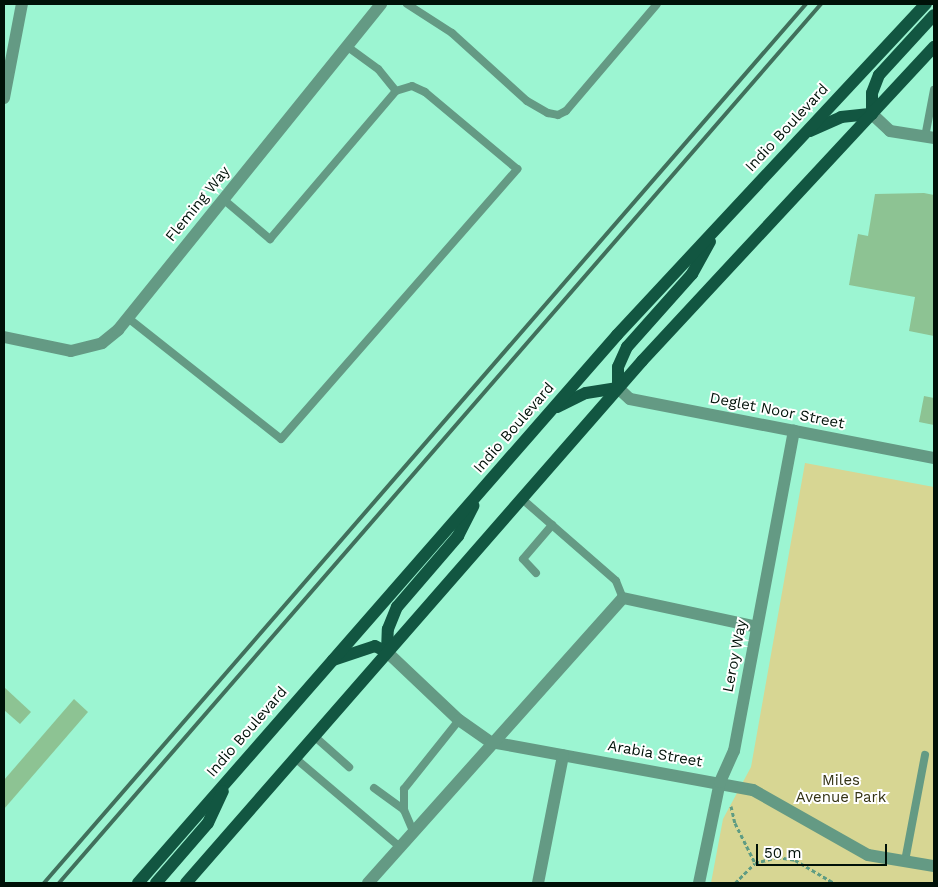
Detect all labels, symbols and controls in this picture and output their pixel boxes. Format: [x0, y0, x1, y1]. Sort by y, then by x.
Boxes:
street label: Indio Boulevard [742, 80, 832, 176]
street label: Fleming Way [162, 162, 234, 246]
street label: Indio Boulevard [470, 379, 558, 477]
street label: Deglet Noor Street [708, 389, 846, 433]
street label: Leroy Way [719, 618, 751, 694]
street label: Indio Boulevard [203, 683, 291, 781]
street label: Arabia Street [606, 737, 704, 771]
park label: Miles Avenue Park [796, 771, 886, 806]
scale bar [758, 834, 889, 866]
text: 50 m [764, 844, 801, 862]

